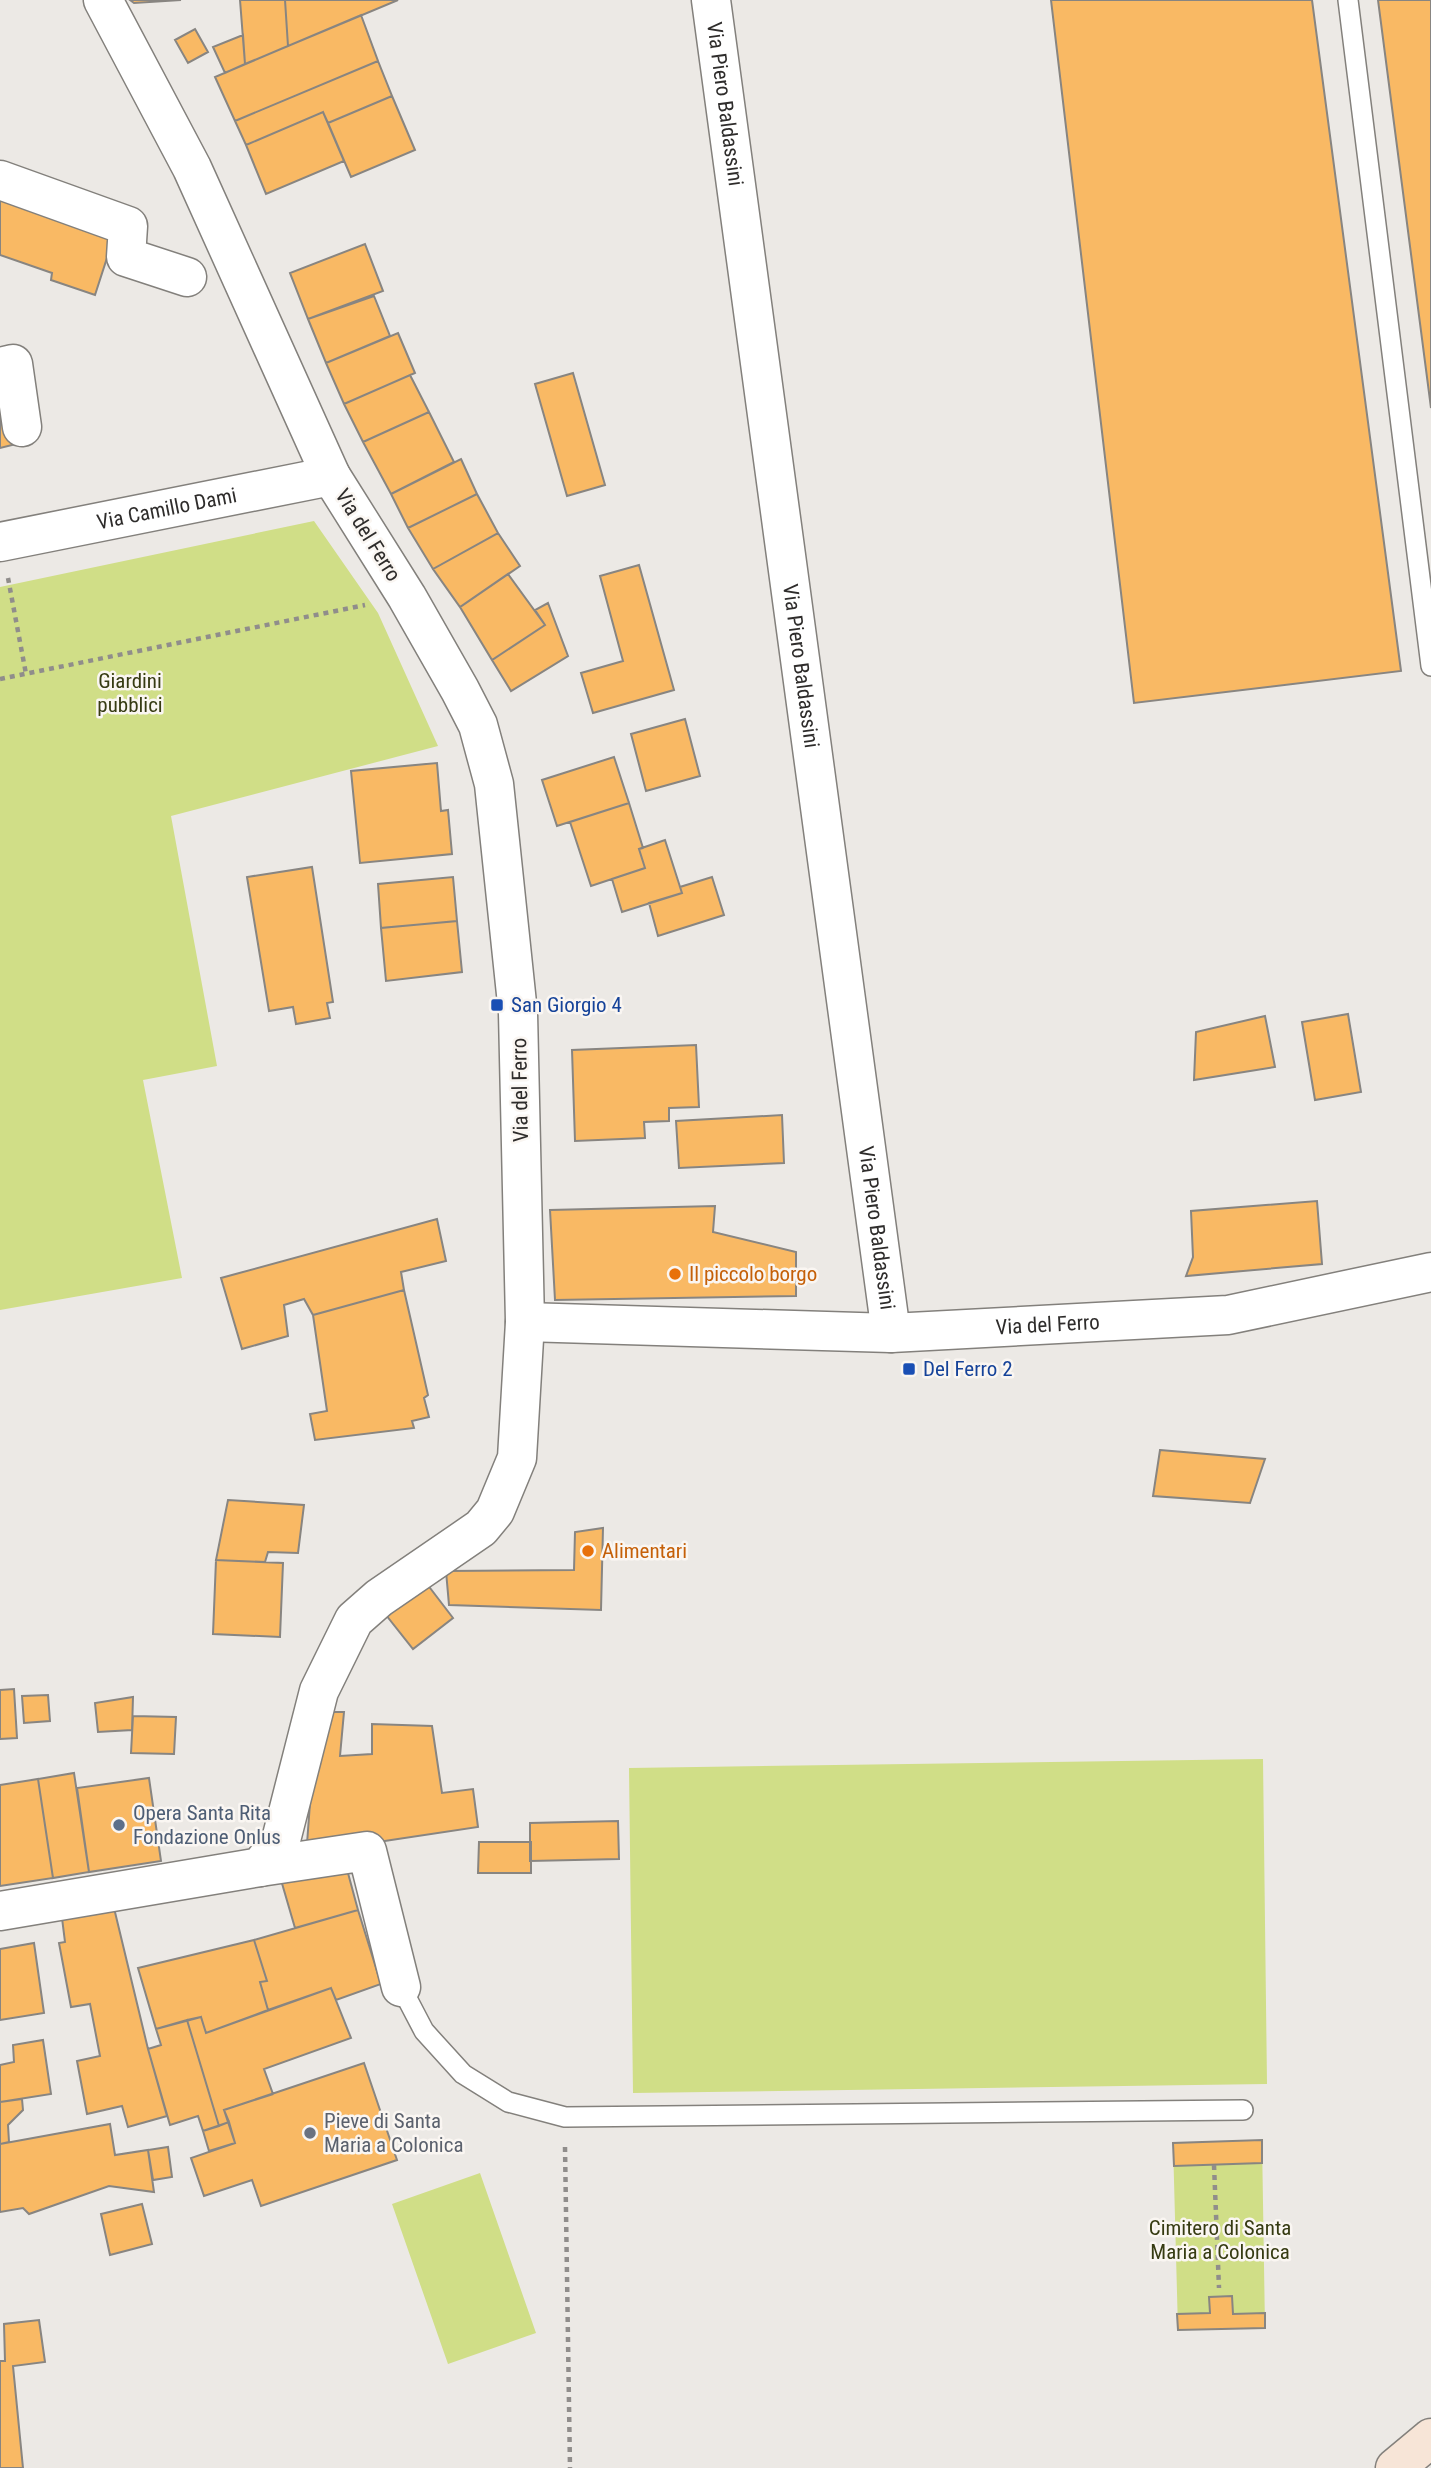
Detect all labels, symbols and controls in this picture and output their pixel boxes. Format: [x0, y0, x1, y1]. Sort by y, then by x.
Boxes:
street label: Via Piero Baldassini [702, 21, 748, 188]
street label: Via Camillo Dami [95, 483, 239, 534]
street label: Via del Ferro [330, 484, 406, 586]
street label: Via Piero Baldassini [778, 582, 824, 749]
park label: Giardini pubblici [97, 669, 163, 717]
place label: San Giorgio 4 [511, 993, 622, 1017]
marker: San Giorgio 4 [489, 997, 505, 1013]
street label: Via del Ferro [507, 1038, 533, 1142]
street label: Via Piero Baldassini [854, 1144, 900, 1311]
place label: Il piccolo borgo [689, 1262, 817, 1286]
marker: Il piccolo borgo [667, 1266, 683, 1282]
street label: Via del Ferro [995, 1310, 1100, 1339]
place label: Del Ferro 2 [923, 1357, 1013, 1381]
marker: Del Ferro 2 [901, 1361, 917, 1377]
place label: Alimentari [602, 1539, 687, 1563]
marker: Alimentari [580, 1543, 596, 1559]
place label: Opera Santa Rita Fondazione Onlus [133, 1801, 281, 1849]
marker: Opera Santa Rita Fondazione Onlus [111, 1817, 127, 1833]
place label: Pieve di Santa Maria a Colonica [324, 2109, 463, 2157]
marker: Pieve di Santa Maria a Colonica [302, 2125, 318, 2141]
park label: Cimitero di Santa Maria a Colonica [1149, 2216, 1291, 2264]

